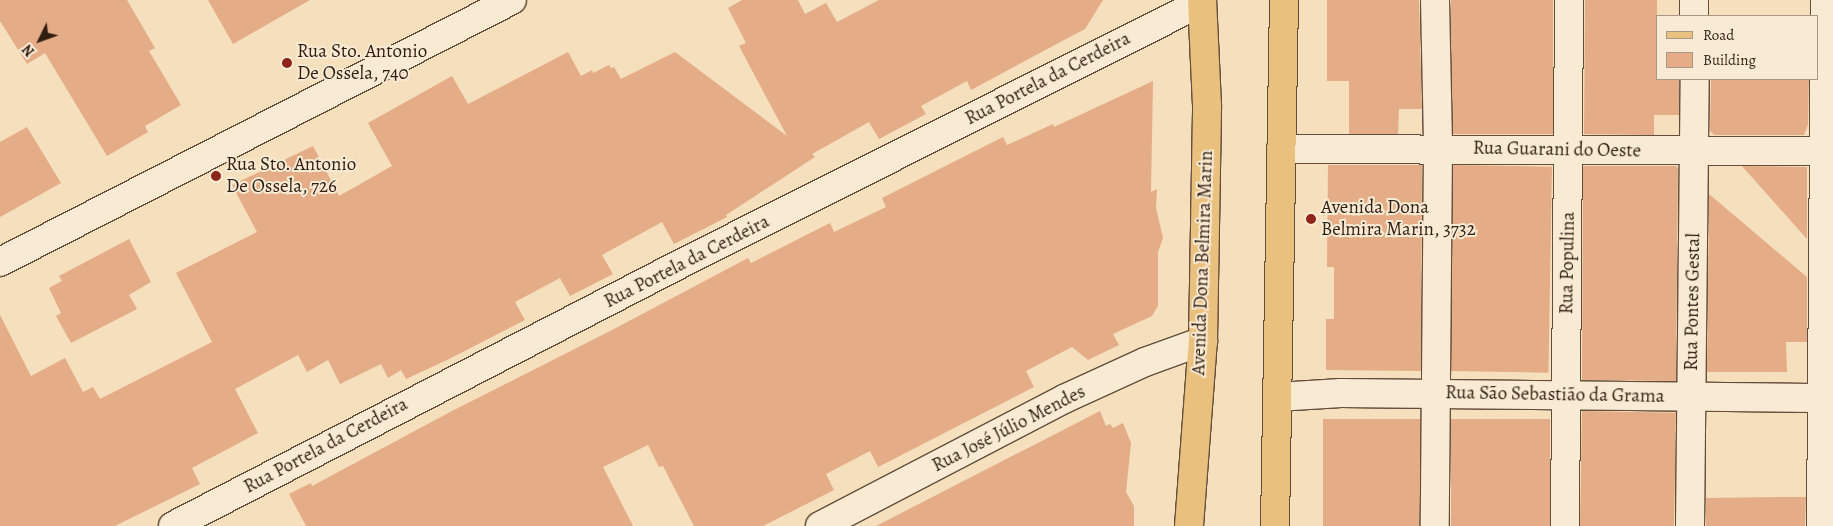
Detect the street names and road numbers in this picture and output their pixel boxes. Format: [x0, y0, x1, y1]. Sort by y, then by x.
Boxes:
street label: Rua Portela da Cerdeira [962, 27, 1134, 131]
street label: Rua Guarani do Oeste [1473, 137, 1641, 163]
street label: Avenida Dona Belmira Marin [1188, 150, 1218, 376]
street label: Rua Portela da Cerdeira [601, 210, 773, 314]
street label: Rua Populina [1556, 212, 1580, 314]
street label: Rua Pontes Gestal [1680, 233, 1706, 371]
street label: Rua José Júlio Mendes [929, 381, 1089, 477]
street label: Rua São Sebastião da Grama [1445, 382, 1665, 408]
street label: Rua Portela da Cerdeira [240, 393, 412, 499]

